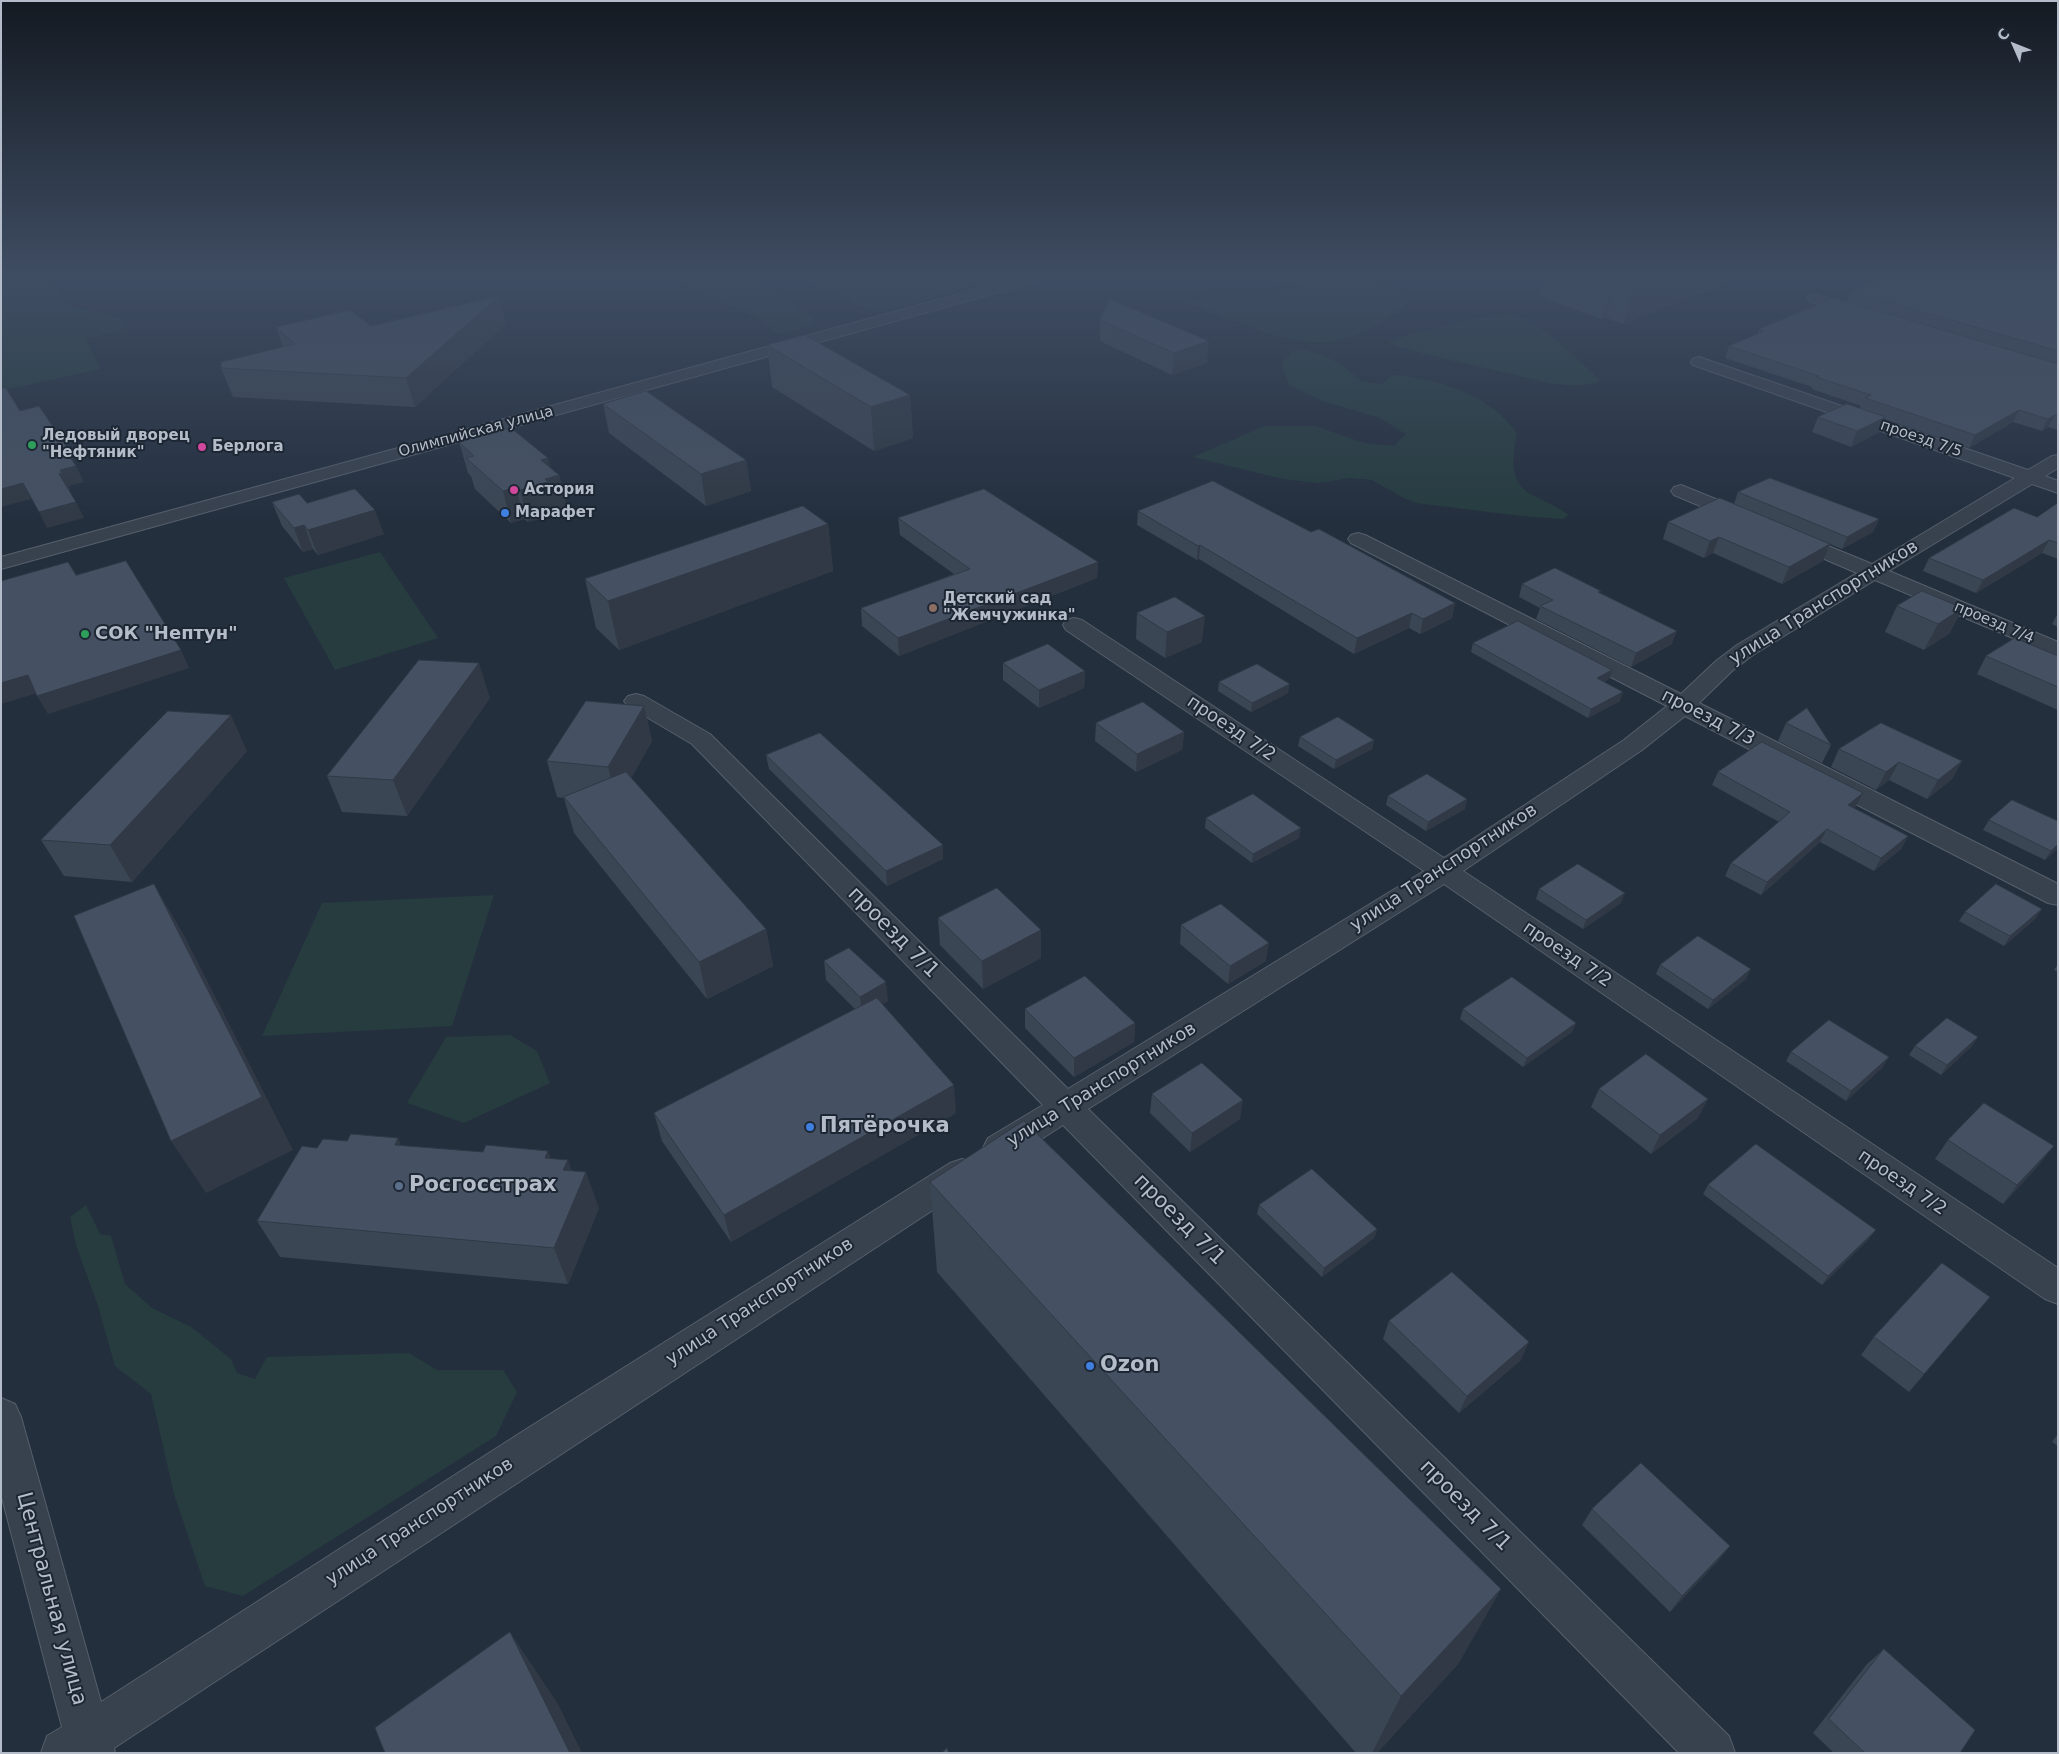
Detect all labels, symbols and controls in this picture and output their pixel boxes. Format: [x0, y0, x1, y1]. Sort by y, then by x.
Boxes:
north arrow [1989, 20, 2039, 70]
text: С [1994, 25, 2013, 44]
street label: Олимпийская улица [397, 403, 555, 461]
street label: проезд 7/5 [1878, 417, 1964, 461]
place label: Ледовый дворец "Нефтяник" [42, 427, 190, 462]
place label: Берлога [212, 438, 284, 456]
marker: Ледовый дворец "Нефтяник" [26, 439, 38, 451]
marker: Берлога [196, 441, 208, 453]
place label: Астория [524, 481, 594, 499]
marker: Астория [508, 484, 520, 496]
place label: Марафет [515, 504, 595, 522]
marker: Марафет [499, 507, 511, 519]
street label: улица Транспортников [1726, 536, 1922, 670]
place label: Детский сад "Жемчужинка" [943, 590, 1076, 625]
street label: проезд 7/4 [1951, 598, 2037, 648]
marker: Детский сад "Жемчужинка" [927, 602, 939, 614]
place label: СОК "Нептун" [95, 623, 238, 645]
marker: СОК "Нептун" [79, 628, 91, 640]
street label: проезд 7/3 [1658, 685, 1758, 751]
street label: проезд 7/2 [1183, 692, 1279, 766]
street label: улица Транспортников [1346, 799, 1542, 937]
street label: проезд 7/1 [842, 882, 944, 984]
street label: проезд 7/2 [1519, 918, 1615, 992]
street label: улица Транспортников [1004, 1018, 1200, 1152]
place label: Пятёрочка [820, 1114, 950, 1140]
marker: Пятёрочка [804, 1121, 816, 1133]
street label: проезд 7/2 [1854, 1146, 1950, 1220]
street label: проезд 7/1 [1128, 1169, 1230, 1271]
place label: Росгосстрах [409, 1173, 556, 1199]
marker: Росгосстрах [393, 1180, 405, 1192]
street label: улица Транспортников [662, 1233, 858, 1371]
place label: Ozon [1100, 1353, 1159, 1379]
marker: Ozon [1084, 1360, 1096, 1372]
street label: улица Транспортников [322, 1453, 518, 1591]
street label: проезд 7/1 [1414, 1455, 1516, 1557]
street label: Центральная улица [10, 1490, 92, 1708]

